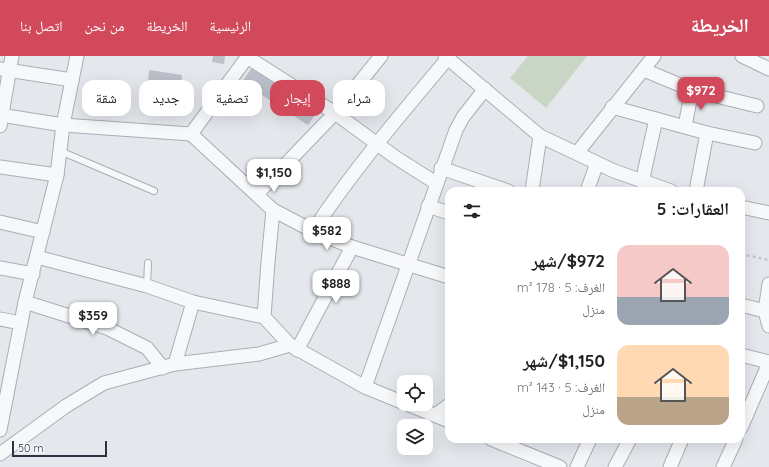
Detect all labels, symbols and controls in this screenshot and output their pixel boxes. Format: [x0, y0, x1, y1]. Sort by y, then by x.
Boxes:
text: الخريطة [691, 13, 749, 37]
text: اتصل بنا [20, 17, 63, 35]
text: من نحن [85, 17, 124, 35]
text: الخريطة [146, 17, 188, 35]
text: الرئيسية [210, 17, 251, 35]
pin: $972 [677, 77, 725, 111]
chip: شقة [82, 80, 131, 116]
chip: جديد [139, 80, 194, 116]
chip: تصفية [202, 80, 262, 116]
chip: إيجار [270, 80, 325, 116]
chip: شراء [333, 80, 385, 116]
text: $972 [686, 82, 716, 98]
pin: $1,150 [241, 159, 307, 193]
text: $1,150 [256, 164, 292, 180]
text: العقارات: 5 [657, 198, 729, 219]
icon: filters [461, 200, 483, 222]
pin: $582 [303, 217, 351, 251]
text: $582 [312, 222, 342, 238]
text: $972/شهر [532, 250, 605, 271]
icon: home [649, 261, 697, 309]
pin: $888 [312, 270, 360, 304]
text: $888 [321, 275, 351, 291]
text: الغرف: 5 · 178 m² [517, 279, 605, 295]
text: منزل [582, 301, 605, 317]
pin: $359 [69, 302, 117, 336]
text: $359 [78, 307, 108, 323]
text: $1,150/شهر [523, 350, 605, 371]
icon: home [649, 361, 697, 409]
map controls [397, 375, 433, 455]
button: locate [397, 375, 433, 411]
text: الغرف: 5 · 143 m² [517, 379, 605, 395]
text: منزل [582, 401, 605, 417]
button: layers [397, 419, 433, 455]
scale bar [12, 439, 107, 458]
text: 50 m [18, 441, 44, 455]

